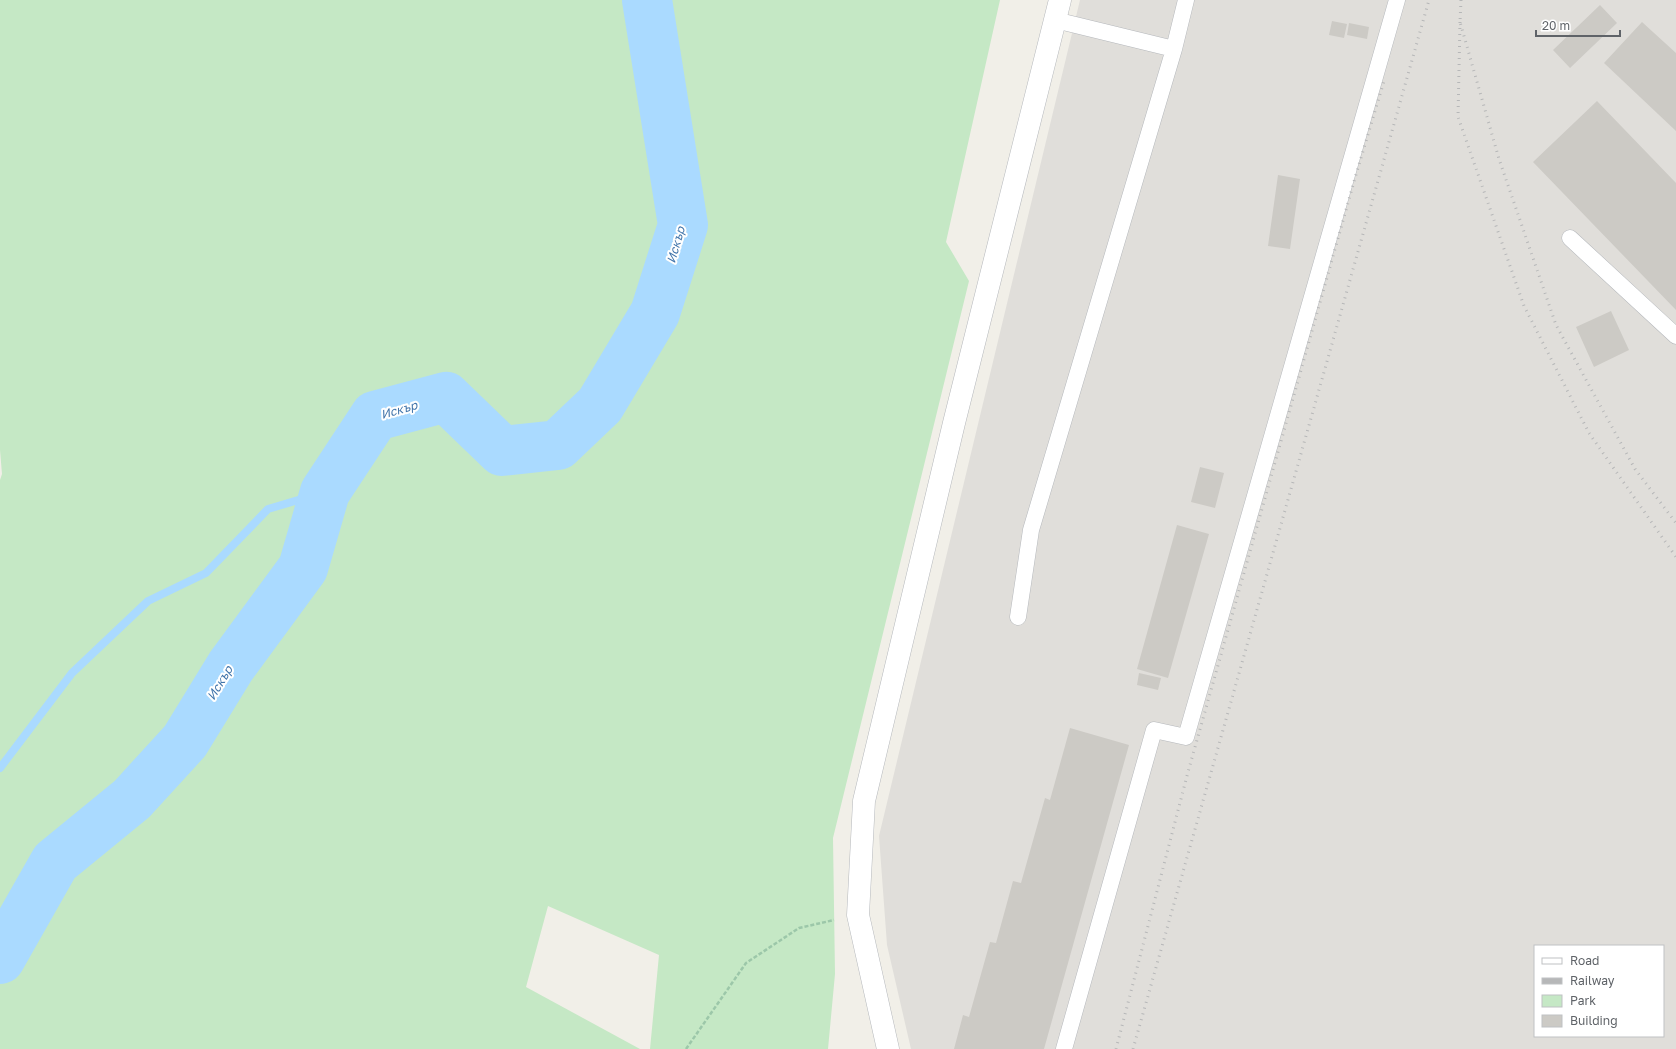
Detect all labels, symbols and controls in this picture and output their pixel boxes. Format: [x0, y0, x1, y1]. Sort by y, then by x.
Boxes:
scale bar [1536, 12, 1620, 38]
text: 20 m [1542, 18, 1570, 33]
water label: Искър [663, 223, 688, 265]
water label: Искър [379, 397, 420, 422]
water label: Искър [204, 662, 236, 703]
legend [1534, 945, 1664, 1037]
text: Road [1570, 953, 1599, 968]
text: Railway [1570, 973, 1615, 988]
text: Park [1570, 993, 1596, 1008]
text: Building [1570, 1013, 1618, 1028]

